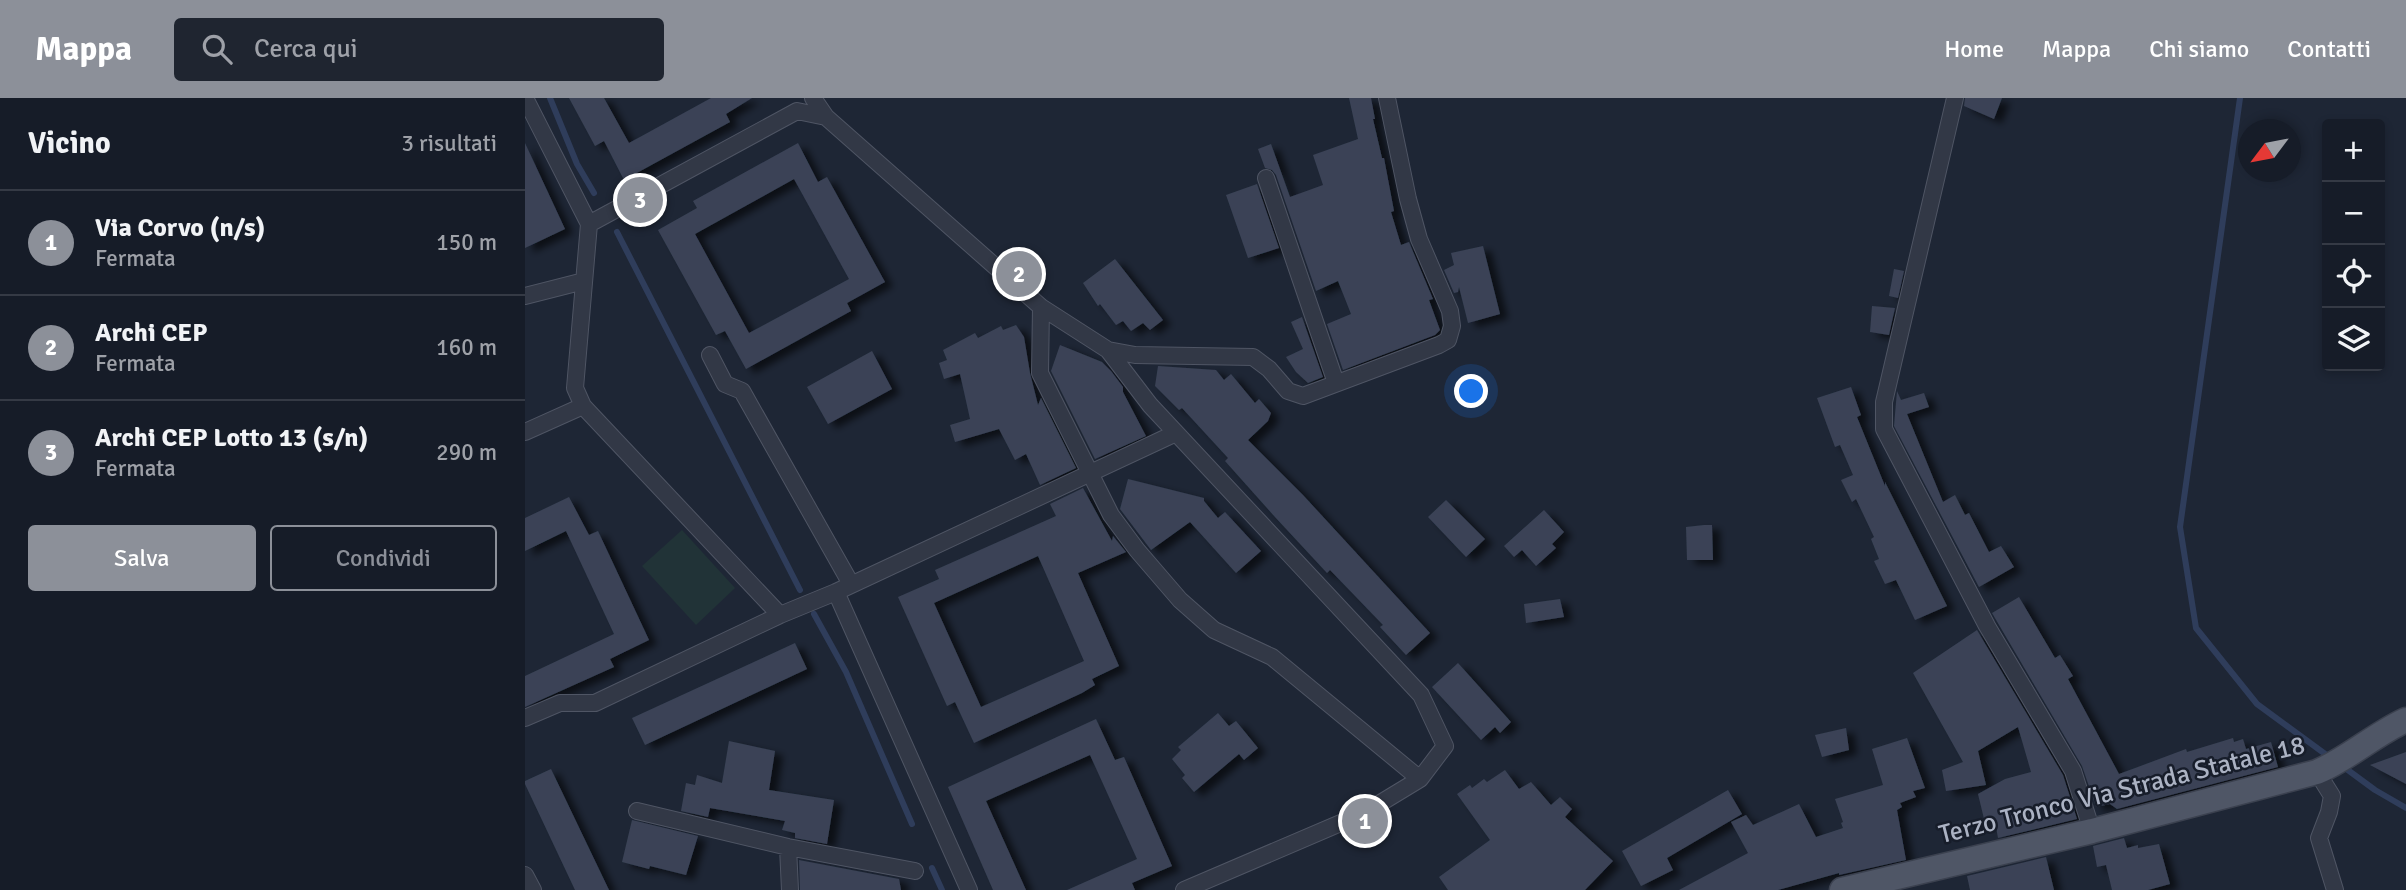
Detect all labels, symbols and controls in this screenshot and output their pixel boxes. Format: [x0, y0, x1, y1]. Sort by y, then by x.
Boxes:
search box [174, 18, 664, 81]
text: Mappa [35, 29, 132, 70]
icon: search [198, 30, 236, 68]
text: Cerca qui [254, 33, 358, 65]
text: Home [1944, 34, 2004, 64]
text: Mappa [2042, 34, 2111, 64]
text: Chi siamo [2149, 34, 2249, 64]
text: Contatti [2287, 34, 2371, 64]
north arrow [2238, 119, 2301, 182]
map controls [2322, 119, 2385, 371]
button: + [2322, 119, 2385, 182]
text: Vicino [28, 125, 111, 162]
text: 3 risultati [401, 129, 497, 158]
pin: 3 [617, 174, 663, 226]
button: − [2322, 182, 2385, 245]
text: Via Corvo (n/s) [95, 212, 265, 244]
text: 1 [45, 228, 57, 257]
text: 150 m [436, 228, 497, 257]
text: Fermata [95, 244, 176, 273]
button: locate [2322, 245, 2385, 308]
pin: 2 [996, 248, 1042, 300]
button: layers [2322, 308, 2385, 371]
text: Archi CEP [95, 317, 208, 349]
text: 2 [45, 333, 57, 362]
text: 160 m [436, 333, 497, 362]
text: Fermata [95, 349, 176, 378]
your location [1454, 374, 1488, 408]
text: Archi CEP Lotto 13 (s/n) [95, 422, 368, 454]
text: 3 [45, 438, 57, 467]
text: 290 m [436, 438, 497, 467]
text: Fermata [95, 454, 176, 483]
button: Salva [28, 525, 256, 591]
button: Condividi [270, 525, 497, 591]
street label: Terzo Tronco Via Strada Statale 18 [1936, 729, 2308, 851]
pin: 1 [1342, 795, 1388, 847]

